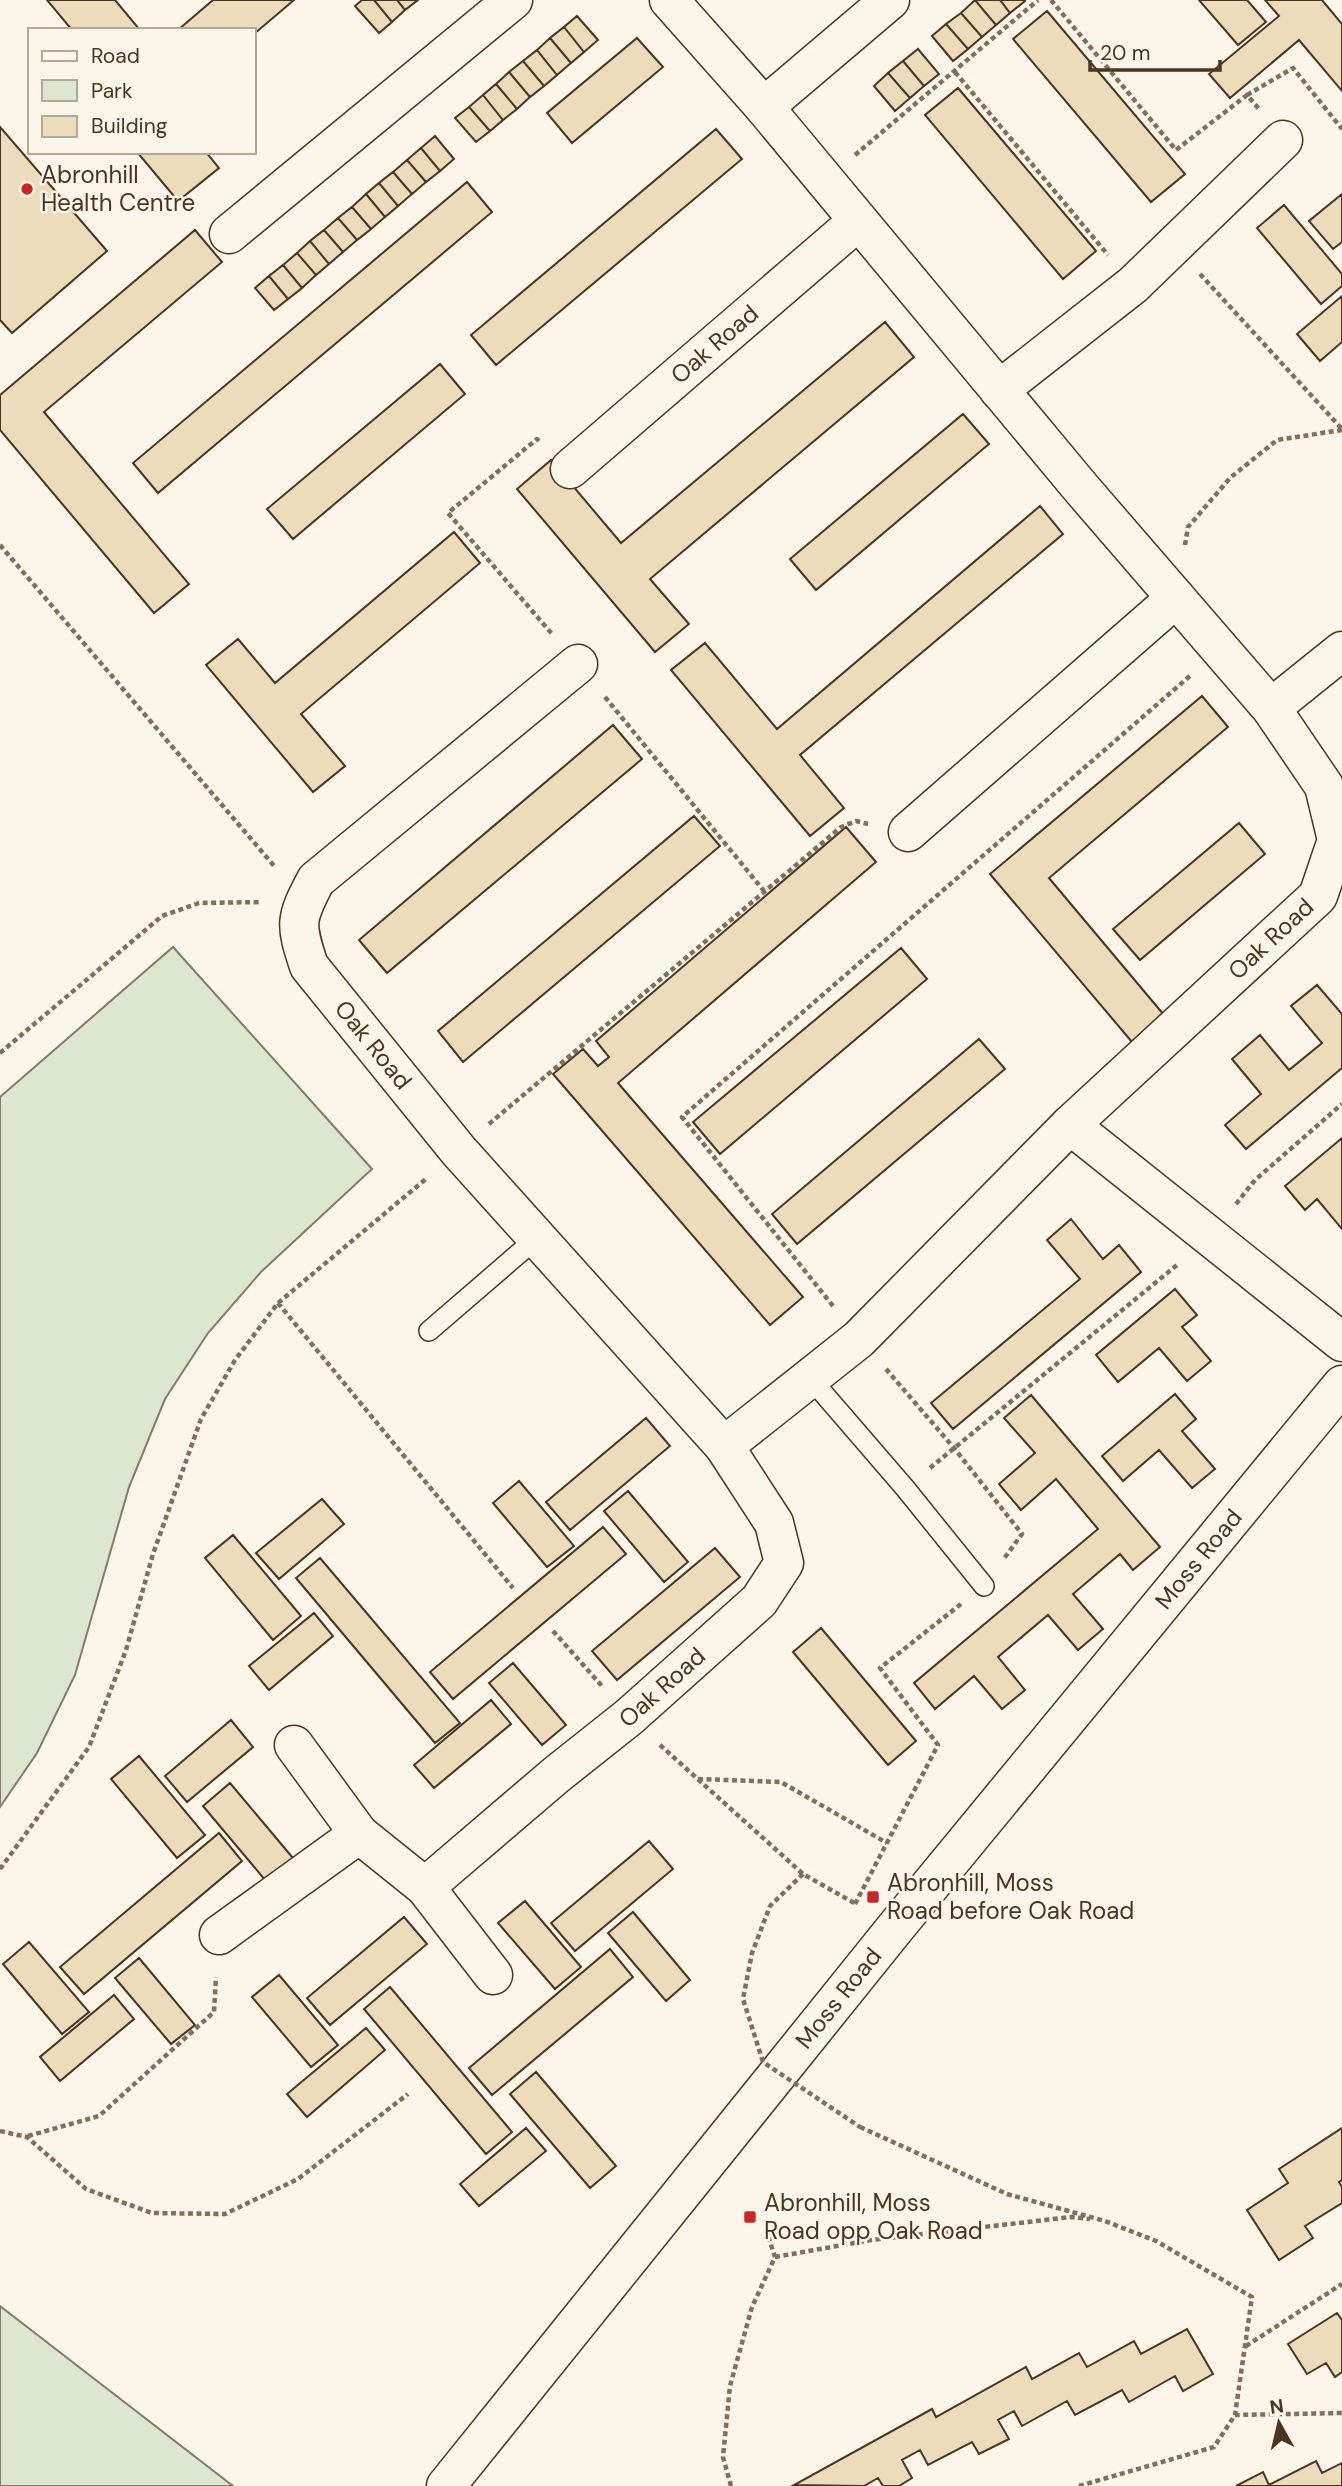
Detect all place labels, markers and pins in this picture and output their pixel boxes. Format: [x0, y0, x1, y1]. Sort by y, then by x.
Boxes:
place label: Abronhill Health Centre [41, 159, 195, 218]
marker: Abronhill Health Centre [19, 181, 35, 197]
place label: Abronhill, Moss Road before Oak Road [887, 1867, 1134, 1926]
marker: Abronhill, Moss Road before Oak Road [865, 1889, 881, 1905]
place label: Abronhill, Moss Road opp Oak Road [764, 2187, 983, 2246]
marker: Abronhill, Moss Road opp Oak Road [742, 2209, 758, 2225]

